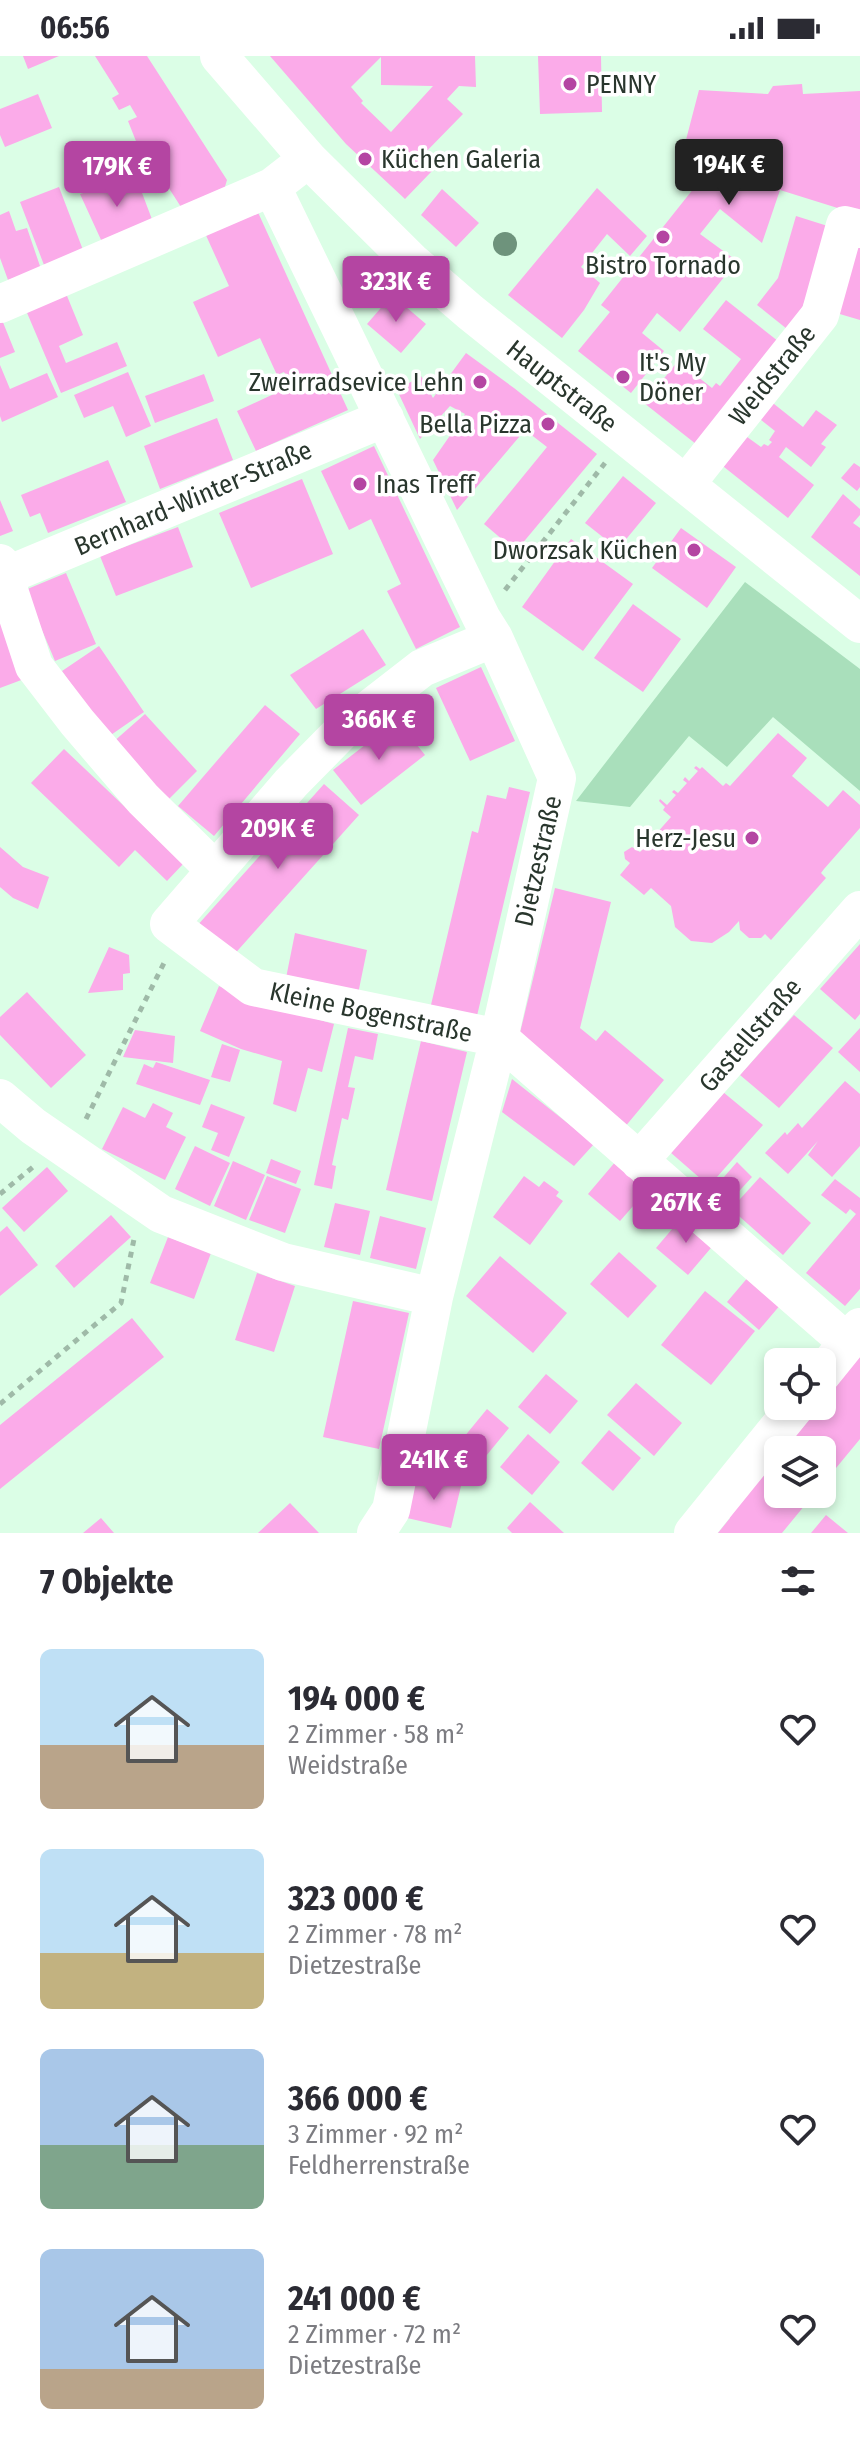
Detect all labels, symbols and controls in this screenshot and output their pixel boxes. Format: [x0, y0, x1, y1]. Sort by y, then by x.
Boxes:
text: 06:56 [40, 10, 110, 46]
place label: PENNY [586, 69, 656, 100]
marker: PENNY [561, 75, 579, 93]
pin: 194K € [664, 139, 794, 207]
pin: 179K € [52, 141, 182, 209]
place label: Küchen Galeria [381, 144, 541, 175]
text: 194K € [693, 149, 765, 180]
marker: Küchen Galeria [356, 150, 374, 168]
text: 179K € [82, 151, 152, 182]
marker: Bistro Tornado [654, 228, 672, 246]
place label: Bistro Tornado [585, 250, 741, 281]
pin: 323K € [331, 256, 461, 324]
text: 323K € [361, 266, 431, 297]
street label: Weidstraße [723, 319, 822, 432]
street label: Hauptstraße [500, 334, 623, 439]
place label: It's My Döner [639, 347, 707, 408]
place label: Zweirradsevice Lehn [249, 367, 464, 398]
marker: It's My Döner [614, 368, 632, 386]
marker: Zweirradsevice Lehn [471, 373, 489, 391]
place label: Bella Pizza [419, 409, 532, 440]
marker: Bella Pizza [539, 415, 557, 433]
street label: Bernhard-Winter-Straße [70, 434, 317, 563]
place label: Inas Treff [376, 469, 477, 500]
marker: Inas Treff [351, 475, 369, 493]
place label: Dworzsak Küchen [493, 535, 678, 566]
marker: Dworzsak Küchen [685, 541, 703, 559]
pin: 366K € [314, 694, 444, 762]
text: 366K € [342, 704, 416, 735]
street label: Dietzestraße [508, 793, 569, 930]
pin: 209K € [213, 803, 343, 871]
text: 209K € [241, 813, 315, 844]
place label: Herz-Jesu [635, 823, 736, 854]
marker: Herz-Jesu [743, 829, 761, 847]
street label: Gastellstraße [693, 972, 808, 1099]
street label: Kleine Bogenstraße [267, 976, 475, 1049]
pin: 267K € [621, 1177, 751, 1245]
text: 267K € [651, 1187, 721, 1218]
map controls [764, 1348, 836, 1508]
button: locate [764, 1348, 836, 1420]
pin: 241K € [369, 1434, 499, 1502]
button: layers [764, 1436, 836, 1508]
text: 241K € [400, 1444, 468, 1475]
icon: filters [776, 1559, 820, 1603]
text: 7 Objekte [40, 1561, 173, 1602]
text: 194 000 € [288, 1678, 425, 1719]
icon: home [104, 1681, 200, 1777]
icon: heart [776, 1707, 820, 1751]
text: 2 Zimmer · 58 m² [288, 1719, 464, 1750]
text: Weidstraße [288, 1750, 408, 1781]
text: 323 000 € [288, 1878, 424, 1919]
icon: home [104, 1881, 200, 1977]
icon: heart [776, 1907, 820, 1951]
text: 2 Zimmer · 78 m² [288, 1919, 462, 1950]
text: Dietzestraße [288, 1950, 421, 1981]
text: 366 000 € [288, 2078, 428, 2119]
icon: home [104, 2081, 200, 2177]
icon: heart [776, 2107, 820, 2151]
text: 3 Zimmer · 92 m² [288, 2119, 463, 2150]
text: Feldherrenstraße [288, 2150, 470, 2181]
text: 241 000 € [288, 2278, 421, 2319]
icon: home [104, 2281, 200, 2377]
icon: heart [776, 2307, 820, 2351]
text: 2 Zimmer · 72 m² [288, 2319, 461, 2350]
text: Dietzestraße [288, 2350, 421, 2381]

